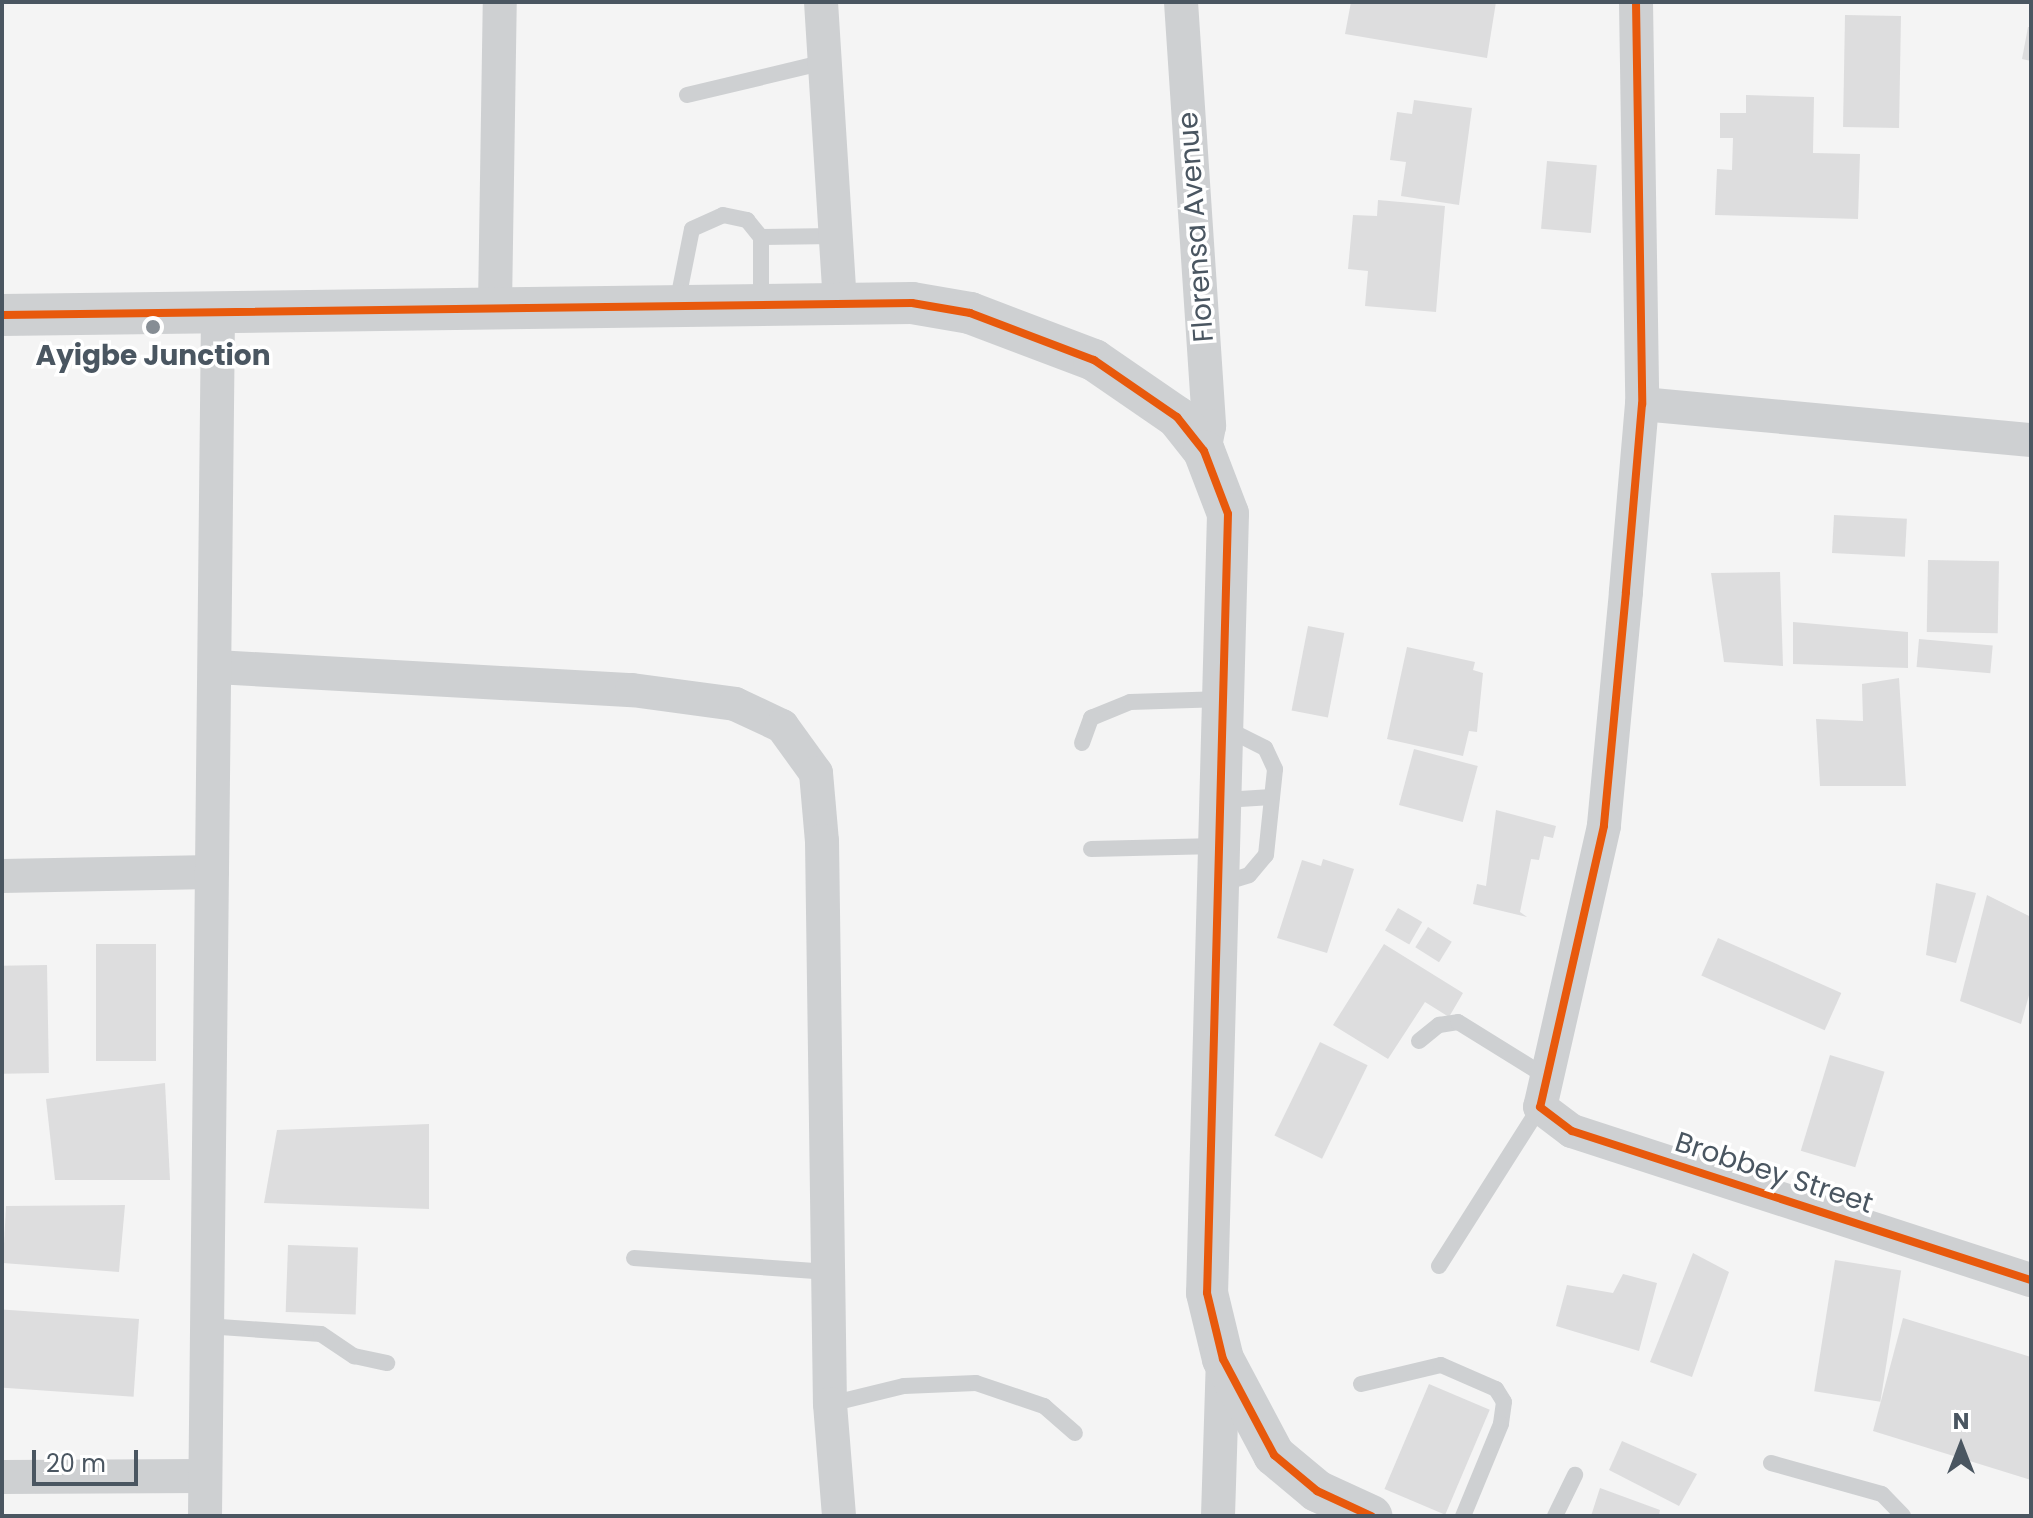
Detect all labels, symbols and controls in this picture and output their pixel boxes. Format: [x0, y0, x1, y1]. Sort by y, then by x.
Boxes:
street label: Florensa Avenue [1171, 111, 1221, 343]
marker: Ayigbe Junction [144, 318, 162, 336]
place label: Ayigbe Junction [35, 339, 271, 373]
street label: Brobbey Street [1671, 1125, 1877, 1221]
north arrow [1921, 1406, 2001, 1486]
text: N [1953, 1406, 1969, 1437]
scale bar [36, 1434, 142, 1484]
text: 20 m [46, 1447, 106, 1480]

